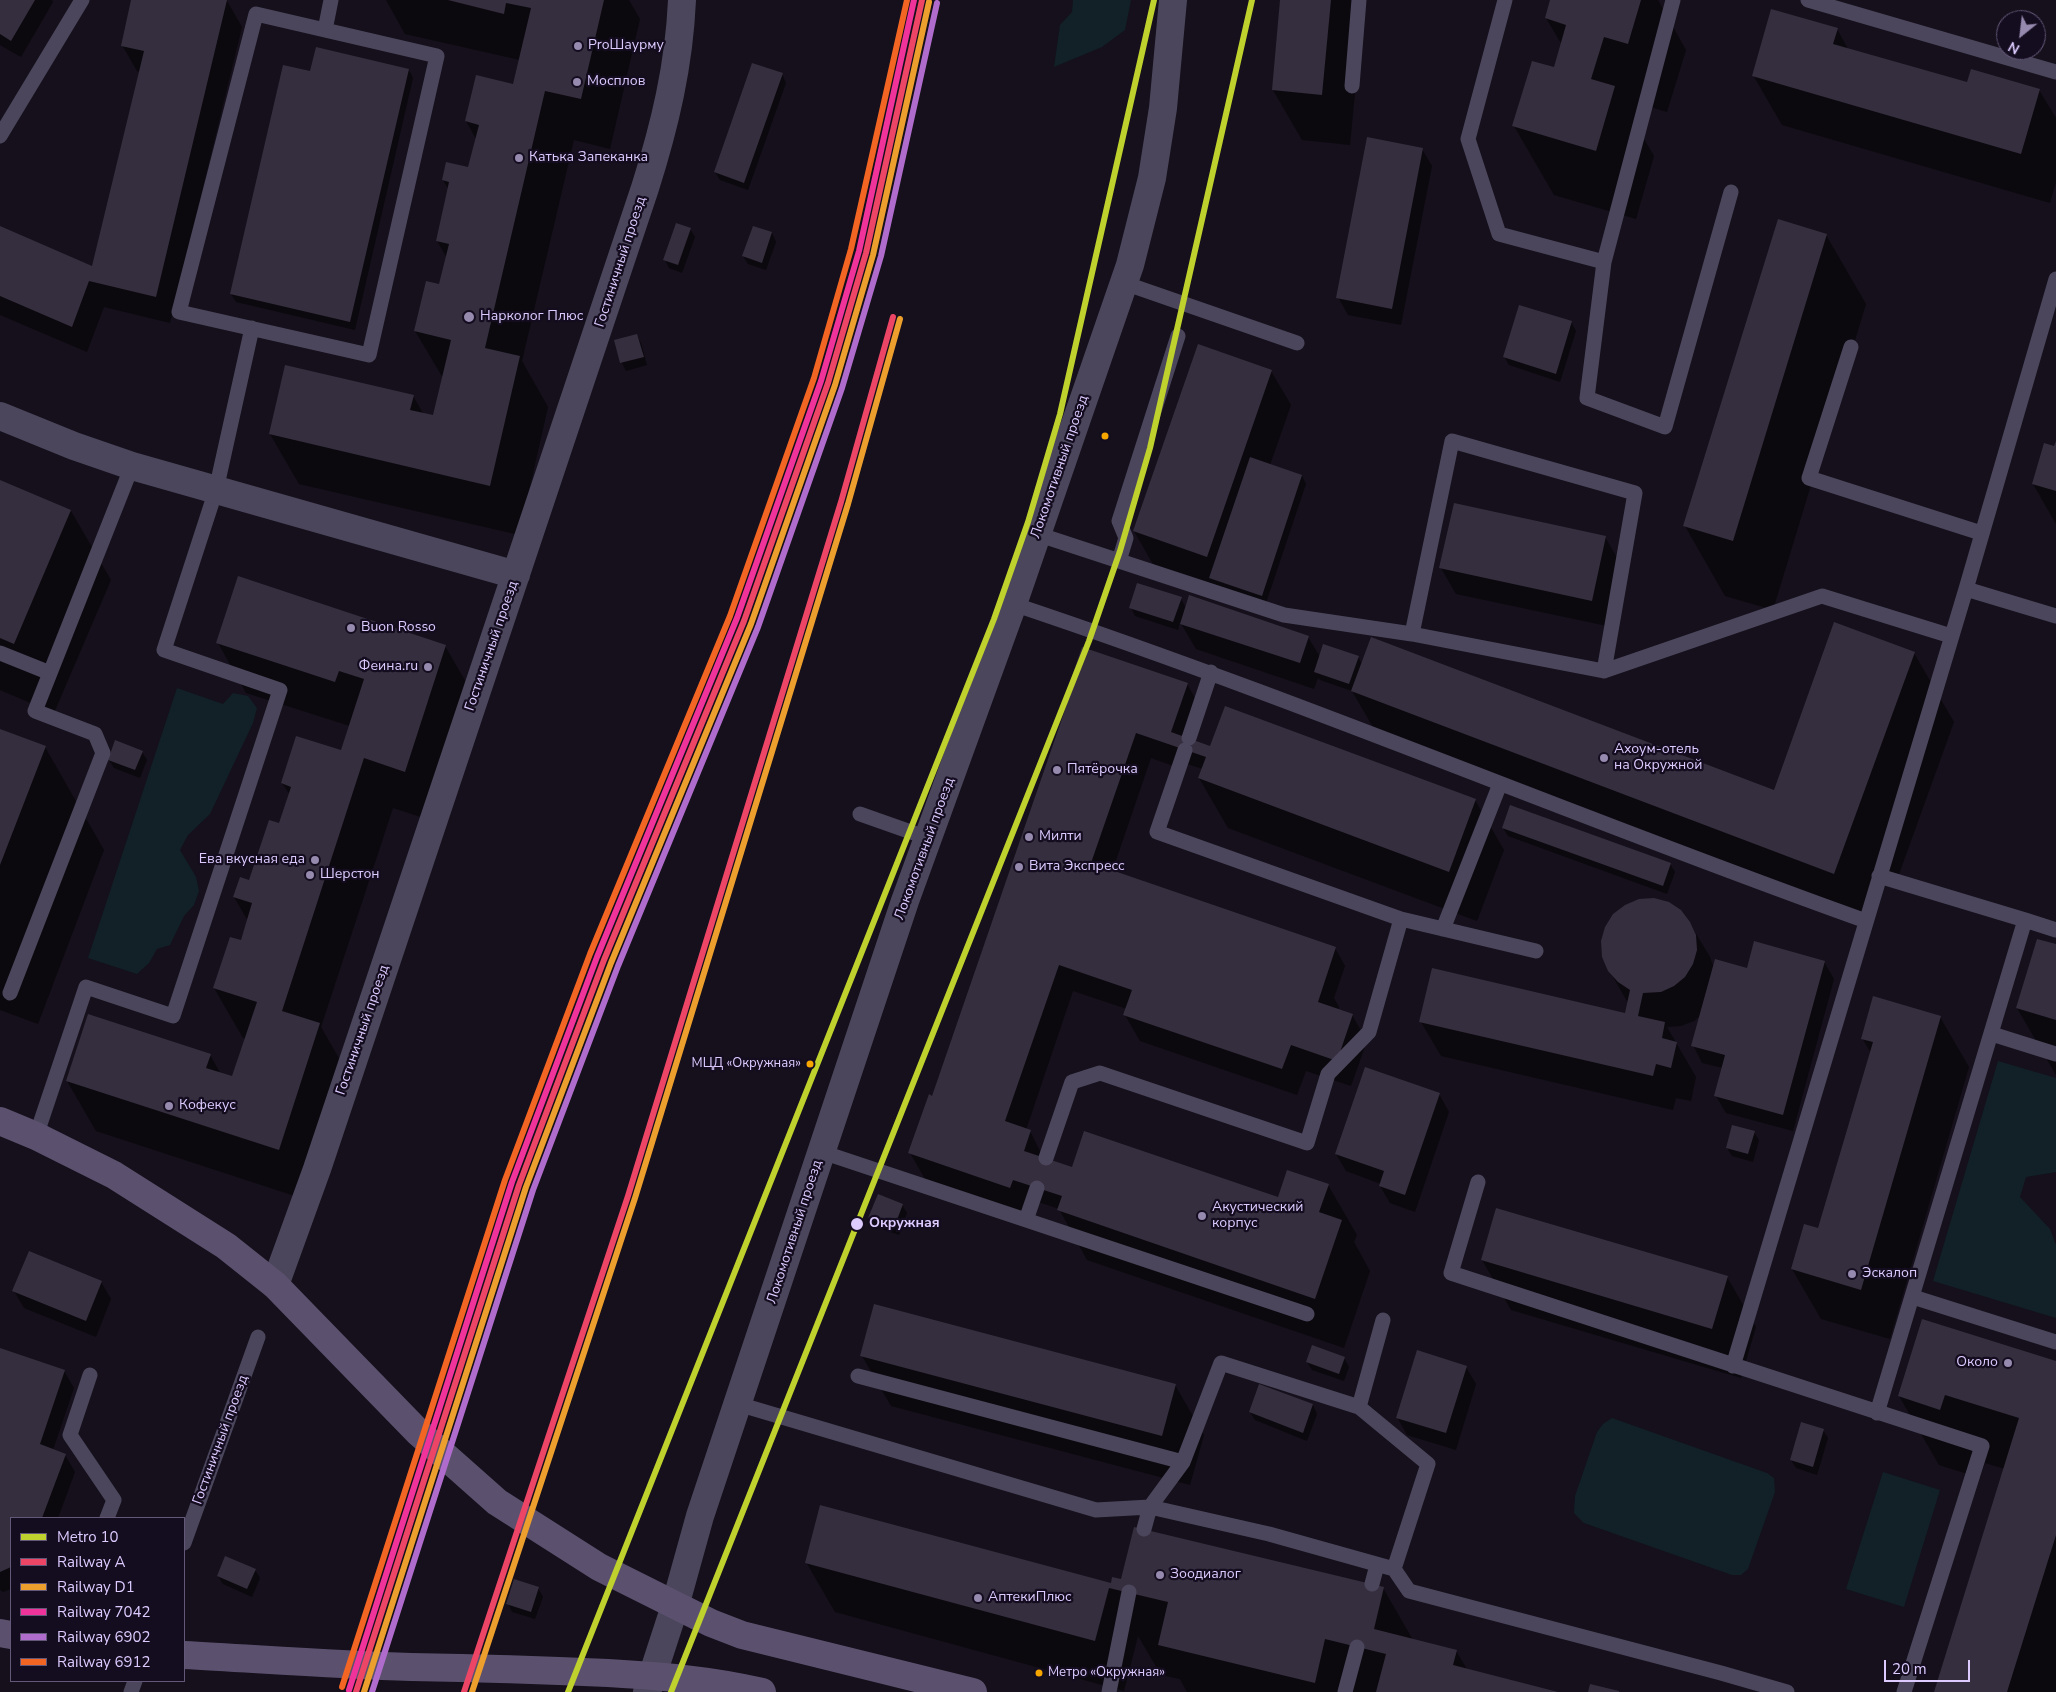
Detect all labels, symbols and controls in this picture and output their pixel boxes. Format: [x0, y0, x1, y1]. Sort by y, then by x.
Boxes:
north arrow [1996, 10, 2046, 60]
text: N [2005, 37, 2023, 59]
place label: ProШаурму [588, 38, 664, 54]
marker: ProШаурму [572, 40, 584, 52]
place label: Мосплов [587, 74, 645, 90]
marker: Мосплов [571, 76, 583, 88]
place label: Катька Запеканка [529, 150, 648, 166]
marker: Катька Запеканка [513, 152, 525, 164]
street label: Гостиничный проезд [592, 194, 650, 330]
place label: Нарколог Плюс [480, 309, 583, 325]
marker: Нарколог Плюс [462, 310, 476, 324]
street label: Локомотивный проезд [1028, 393, 1092, 541]
unlabelled marker [1100, 431, 1110, 441]
street label: Гостиничный проезд [462, 579, 522, 713]
place label: Buon Rosso [361, 620, 436, 636]
marker: Buon Rosso [345, 622, 357, 634]
place label: Феина.ru [359, 659, 418, 675]
marker: Феина.ru [422, 661, 434, 673]
place label: Ахоум-отель на Окружной [1614, 742, 1702, 774]
marker: Ахоум-отель на Окружной [1598, 752, 1610, 764]
place label: Пятёрочка [1067, 762, 1138, 778]
marker: Пятёрочка [1051, 764, 1063, 776]
street label: Локомотивный проезд [891, 775, 959, 923]
place label: Милти [1039, 829, 1082, 845]
marker: Милти [1023, 831, 1035, 843]
place label: Ева вкусная еда [199, 852, 305, 868]
marker: Ева вкусная еда [309, 854, 321, 866]
place label: Вита Экспресс [1029, 859, 1125, 875]
marker: Вита Экспресс [1013, 861, 1025, 873]
place label: Шерстон [320, 867, 380, 883]
marker: Шерстон [304, 869, 316, 881]
street label: Гостиничный проезд [333, 963, 393, 1097]
place label: МЦД «Окружная» [692, 1056, 801, 1072]
marker: МЦД «Окружная» [805, 1059, 815, 1069]
place label: Кофекус [179, 1098, 236, 1114]
marker: Кофекус [163, 1100, 175, 1112]
street label: Локомотивный проезд [764, 1158, 826, 1306]
place label: Акустический корпус [1212, 1200, 1303, 1232]
marker: Акустический корпус [1196, 1210, 1208, 1222]
marker: Окружная [849, 1216, 865, 1232]
place label: Окружная [869, 1216, 940, 1232]
place label: Эскалоп [1862, 1266, 1917, 1282]
marker: Эскалоп [1846, 1268, 1858, 1280]
place label: Около [1956, 1355, 1998, 1371]
marker: Около [2002, 1357, 2014, 1369]
street label: Гостиничный проезд [190, 1373, 252, 1507]
legend [10, 1517, 185, 1682]
text: Metro 10 [57, 1527, 119, 1547]
text: Railway A [57, 1552, 126, 1572]
place label: Зоодиалог [1170, 1567, 1241, 1583]
marker: Зоодиалог [1154, 1569, 1166, 1581]
text: Railway D1 [57, 1577, 135, 1597]
place label: АптекиПлюс [988, 1590, 1072, 1606]
marker: АптекиПлюс [972, 1592, 984, 1604]
text: Railway 7042 [57, 1602, 151, 1622]
text: Railway 6902 [57, 1627, 151, 1647]
scale bar [1886, 1650, 1972, 1682]
text: Railway 6912 [57, 1652, 151, 1672]
text: 20 m [1892, 1659, 1927, 1679]
place label: Метро «Окружная» [1048, 1665, 1165, 1681]
marker: Метро «Окружная» [1034, 1668, 1044, 1678]

